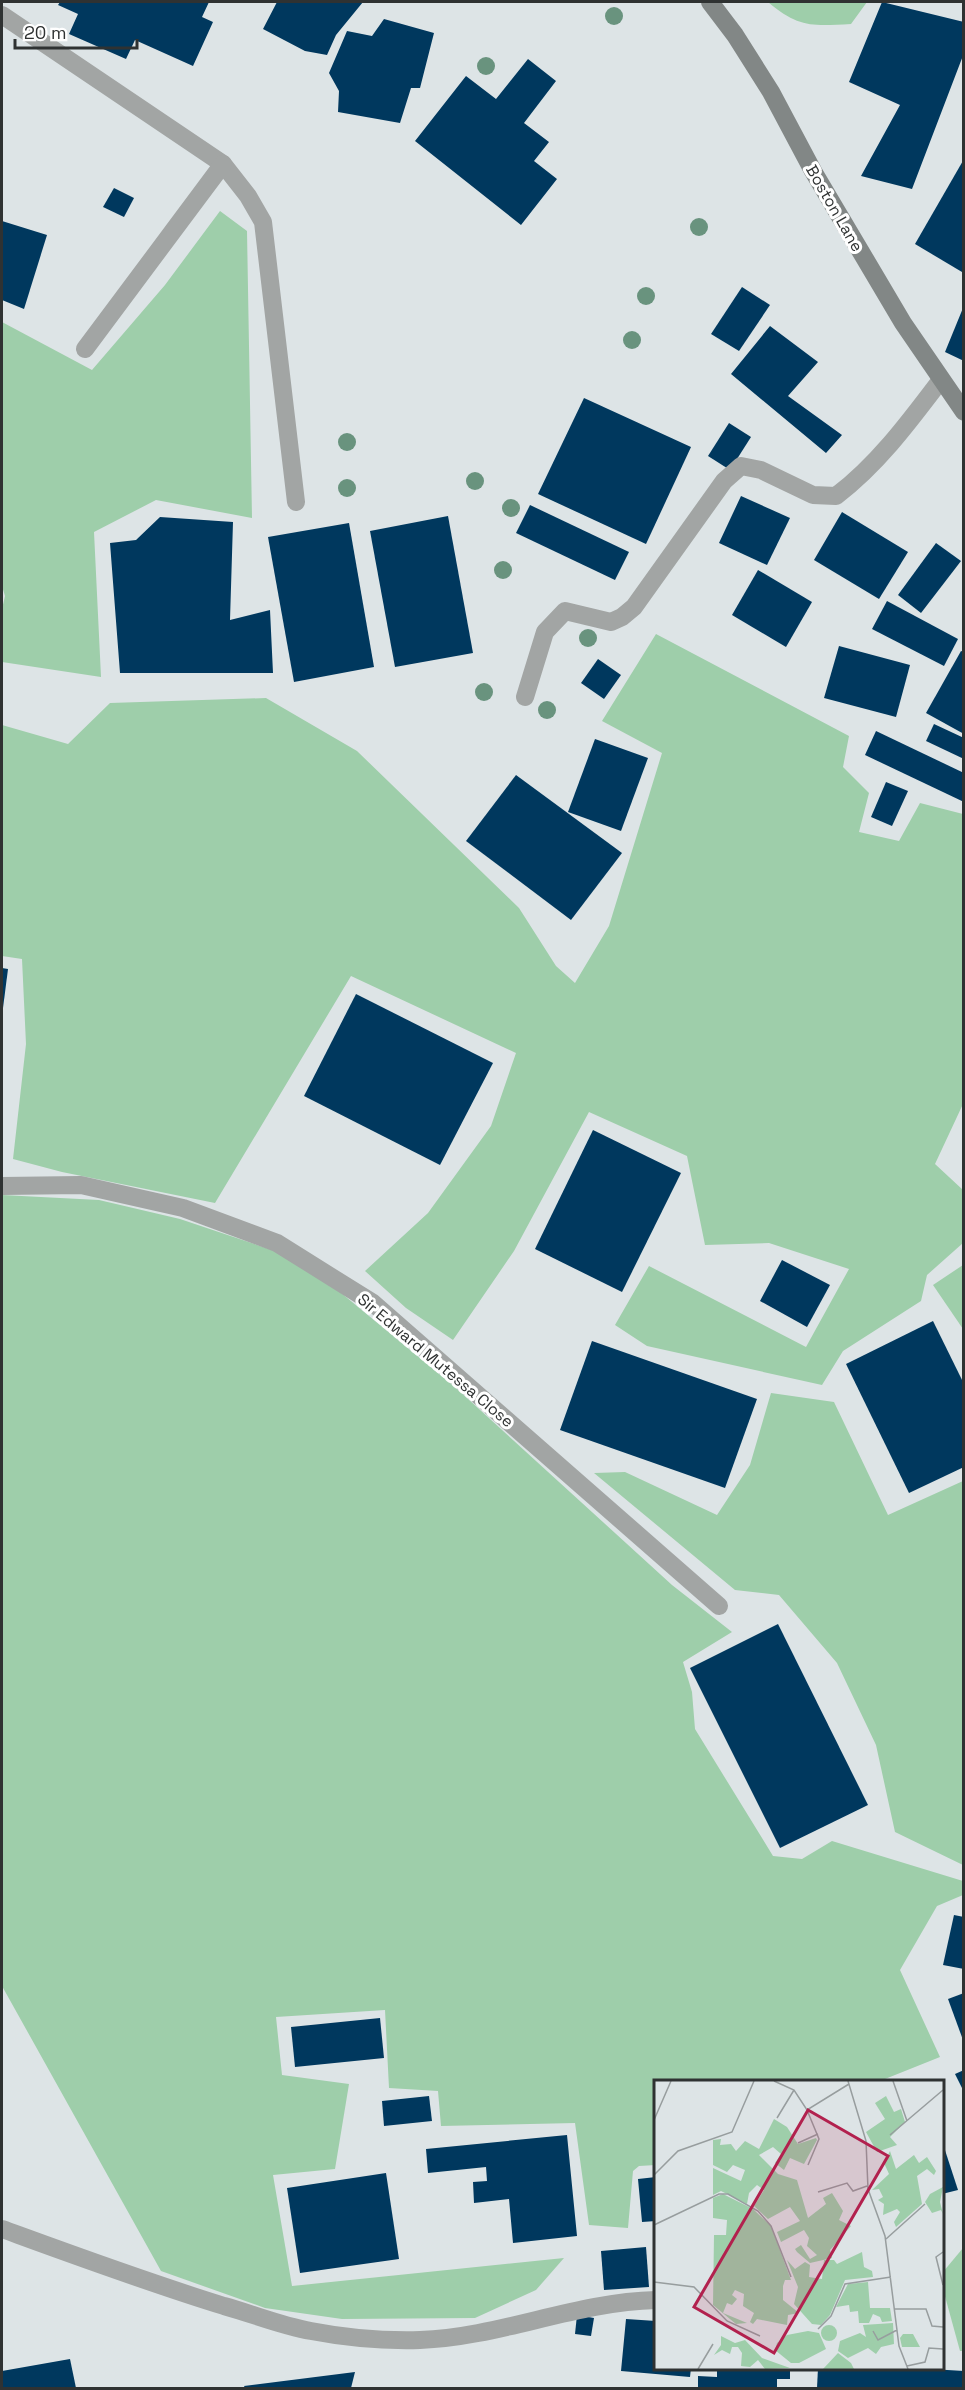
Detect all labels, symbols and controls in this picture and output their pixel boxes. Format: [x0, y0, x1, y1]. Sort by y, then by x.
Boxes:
scale bar [15, 12, 136, 50]
text: 20 m [24, 21, 67, 44]
street label: Boston Lane [801, 161, 868, 255]
street label: Sir Edward Mutessa Close [353, 1289, 518, 1432]
inset map [654, 2080, 944, 2369]

